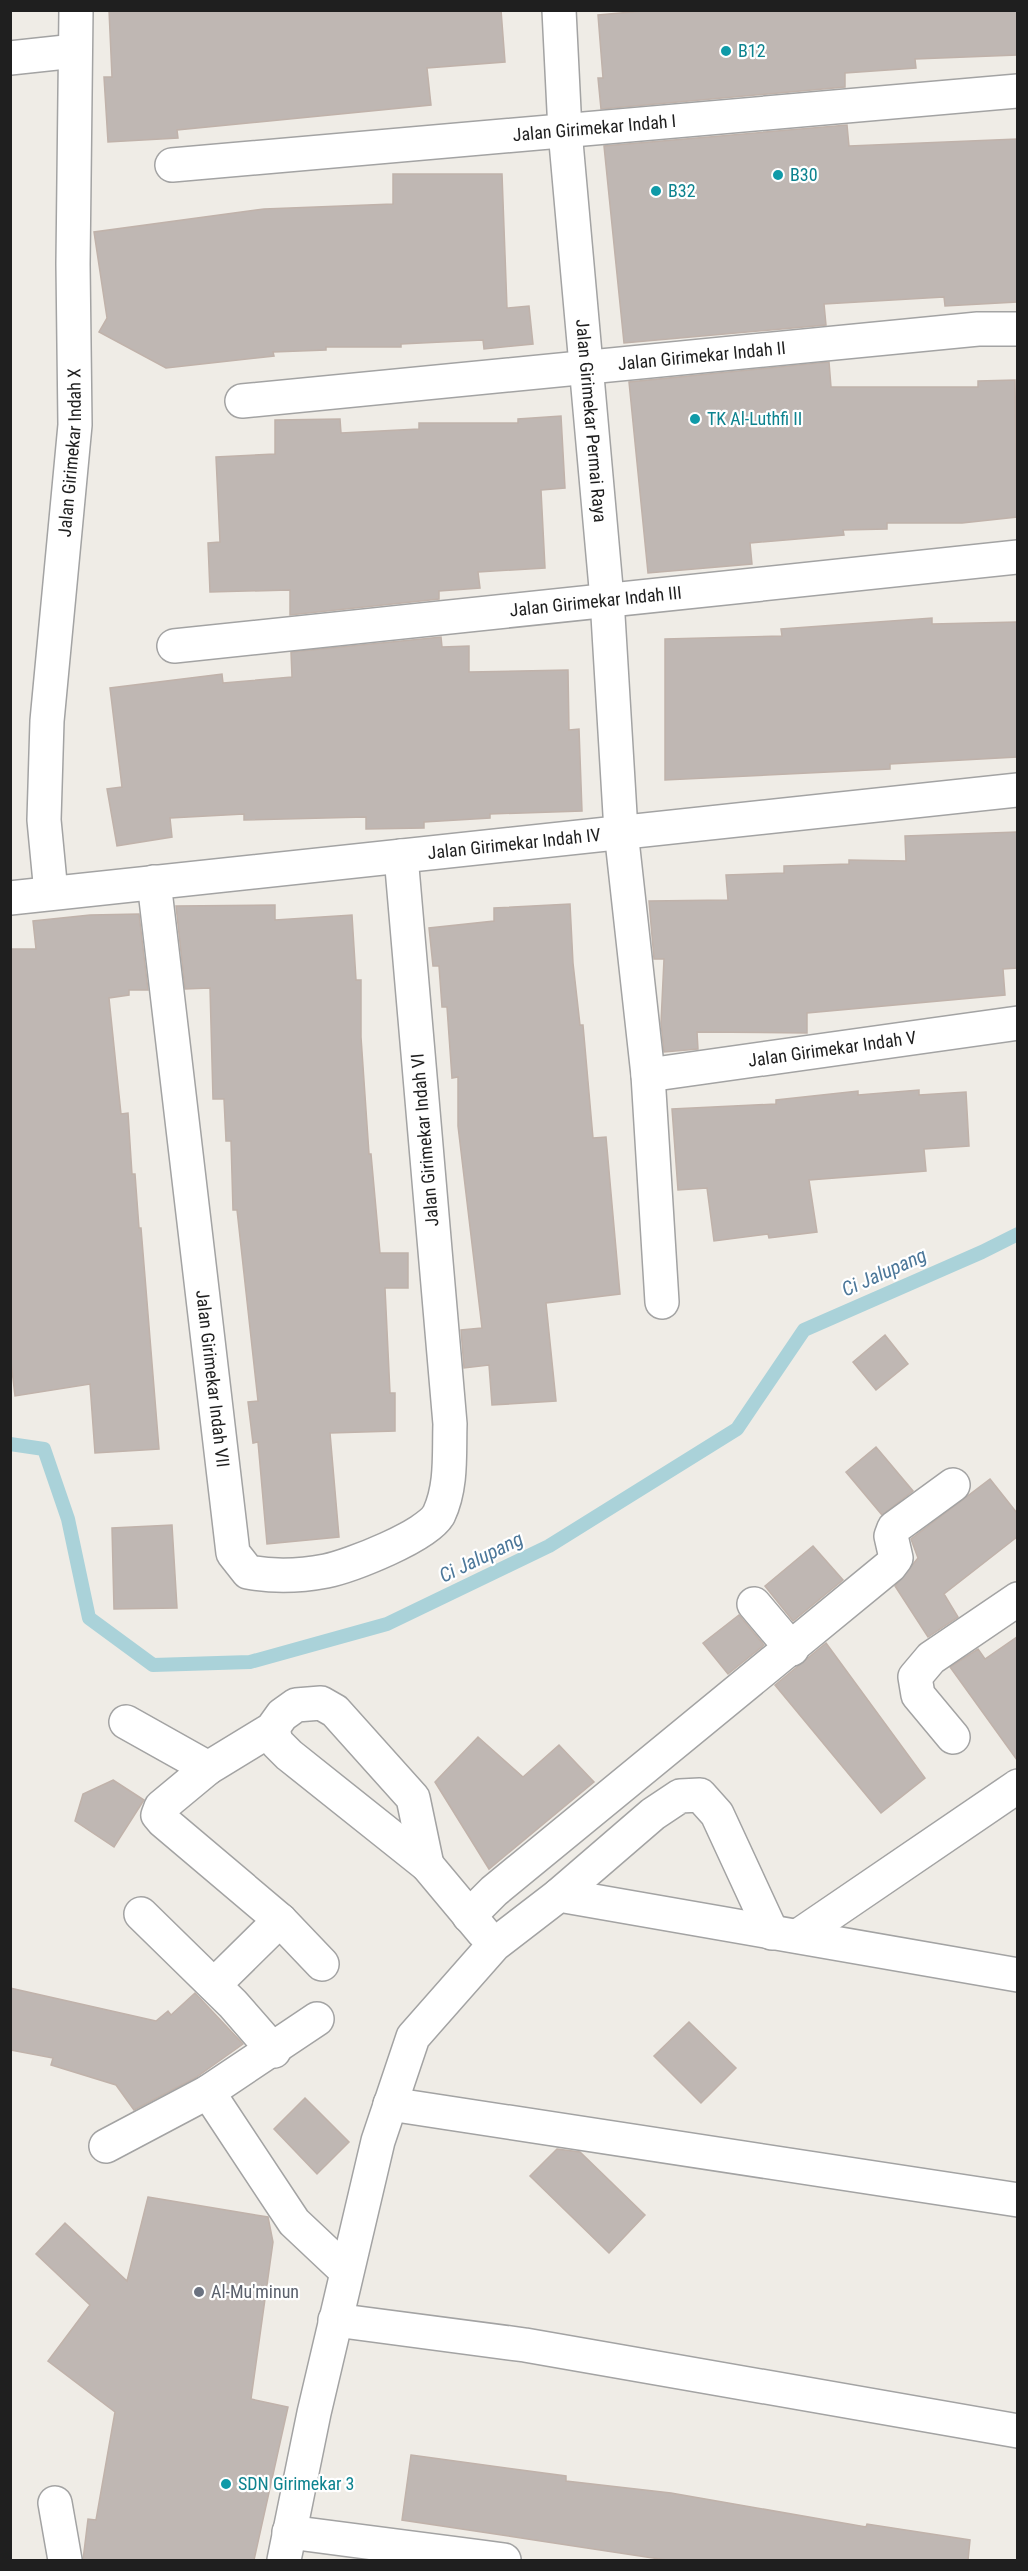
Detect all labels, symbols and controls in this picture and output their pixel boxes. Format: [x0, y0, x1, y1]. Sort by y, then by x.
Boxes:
place label: B12 [738, 40, 766, 61]
marker: B12 [719, 44, 733, 58]
street label: Jalan Girimekar Indah I [512, 110, 677, 145]
place label: B30 [790, 164, 818, 185]
marker: B30 [771, 168, 785, 182]
place label: B32 [668, 180, 696, 201]
marker: B32 [649, 184, 663, 198]
street label: Jalan Girimekar Permai Raya [572, 318, 611, 523]
street label: Jalan Girimekar Indah II [617, 337, 787, 374]
street label: Jalan Girimekar Indah X [53, 368, 85, 538]
place label: TK Al-Luthfi II [707, 408, 802, 429]
marker: TK Al-Luthfi II [688, 412, 702, 426]
street label: Jalan Girimekar Indah III [509, 582, 683, 621]
street label: Jalan Girimekar Indah IV [426, 824, 602, 863]
street label: Jalan Girimekar Indah V [747, 1026, 917, 1071]
street label: Jalan Girimekar Indah VI [406, 1053, 443, 1228]
water label: Ci Jalupang [838, 1242, 931, 1301]
street label: Jalan Girimekar Indah VII [192, 1289, 234, 1468]
water label: Ci Jalupang [435, 1526, 527, 1588]
place label: Al-Mu'minun [211, 2281, 299, 2302]
marker: Al-Mu'minun [192, 2285, 206, 2299]
place label: SDN Girimekar 3 [238, 2473, 355, 2494]
marker: SDN Girimekar 3 [219, 2477, 233, 2491]

